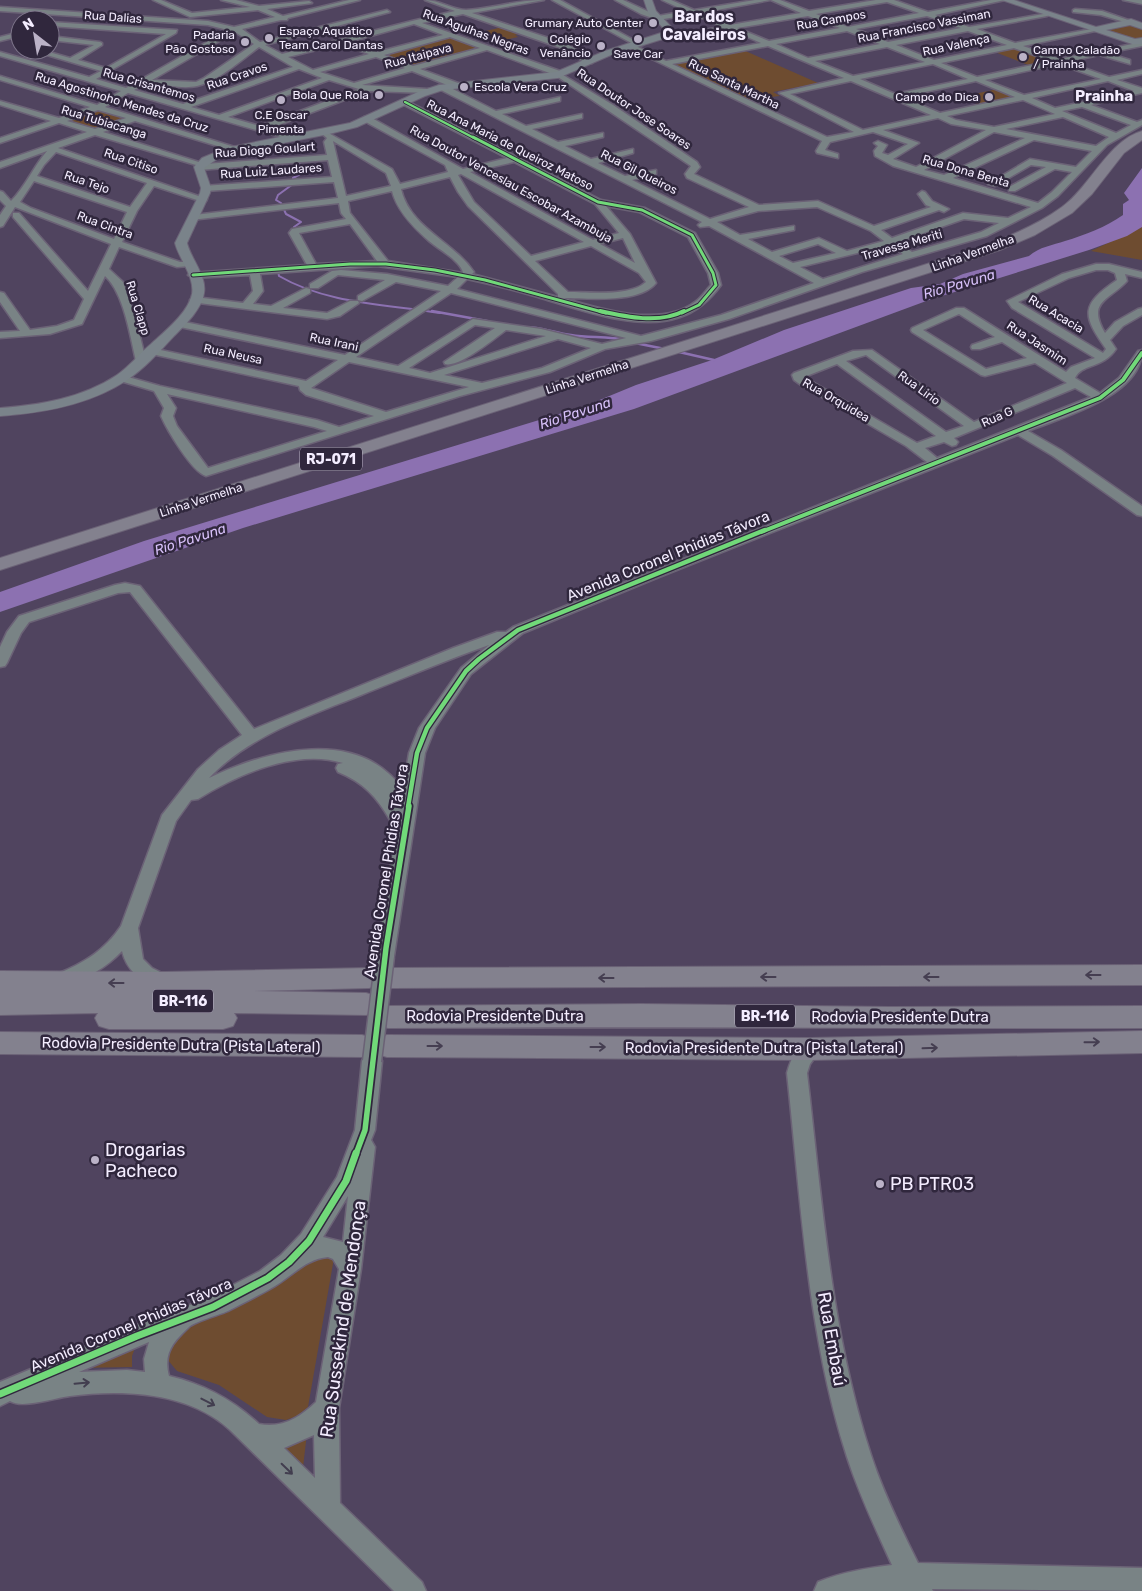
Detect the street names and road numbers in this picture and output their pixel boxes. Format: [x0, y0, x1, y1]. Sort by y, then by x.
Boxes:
street label: Rua Agulhas Negras [421, 6, 531, 58]
street label: Rua Francisco Vassiman [856, 6, 992, 46]
street label: Rua Campos [795, 7, 867, 33]
street label: Rua Dalias [84, 8, 142, 26]
street label: Rua Valença [921, 31, 991, 59]
street label: Rua Itaipava [383, 40, 453, 72]
street label: Rua Santa Martha [686, 56, 782, 112]
street label: Rua Cravos [205, 59, 269, 93]
street label: Rua Crisantemos [101, 65, 197, 105]
street label: Rua Doutor Jose Soares [574, 66, 694, 152]
street label: Rua Agostinoho Mendes da Cruz [34, 69, 210, 135]
street label: Rua Ana Maria de Queiroz Matoso [424, 97, 596, 193]
street label: Rua Tubiacanga [60, 102, 148, 142]
street label: Rua Doutor Venceslau Escobar Azambuja [407, 122, 615, 246]
street label: Rua Diogo Goulart [214, 139, 316, 160]
street label: Rua Citiso [102, 145, 160, 177]
street label: Rua Gil Queiros [598, 147, 680, 197]
street label: Rua Dona Benta [921, 152, 1011, 190]
street label: Rua Luiz Laudares [220, 160, 322, 182]
street label: Rua Tejo [63, 168, 112, 196]
street label: Rua Cintra [75, 208, 135, 242]
street label: Travessa Meriti [860, 227, 944, 263]
street label: Linha Vermelha [930, 232, 1016, 274]
street label: Rua Clapp [123, 279, 153, 337]
street label: Rua Acacia [1026, 292, 1086, 336]
street label: Rua Jasmim [1004, 318, 1070, 368]
street label: Rua Irani [308, 330, 360, 354]
street label: Rua Neusa [202, 341, 264, 367]
street label: Linha Vermelha [544, 357, 630, 397]
street label: Rua Lirio [895, 368, 943, 408]
street label: Rua Orquidea [800, 375, 872, 425]
street label: Rua G [979, 404, 1015, 430]
road number: RJ-071 [300, 448, 362, 470]
street label: Linha Vermelha [158, 480, 244, 520]
street label: Avenida Coronel Phidias Távora [564, 507, 772, 605]
street label: Avenida Coronel Phidias Távora [360, 762, 412, 980]
road number: BR-116 [153, 989, 213, 1012]
road number: BR-116 [735, 1004, 795, 1028]
street label: Rodovia Presidente Dutra [406, 1007, 584, 1025]
street label: Rodovia Presidente Dutra [811, 1008, 989, 1026]
street label: Rodovia Presidente Dutra (Pista Lateral) [42, 1034, 320, 1056]
street label: Rodovia Presidente Dutra (Pista Lateral) [625, 1039, 903, 1057]
street label: Rua Sussekind de Mendonça [315, 1199, 371, 1439]
street label: Avenida Coronel Phidias Távora [27, 1274, 235, 1376]
street label: Rua Embaú [813, 1290, 851, 1388]

